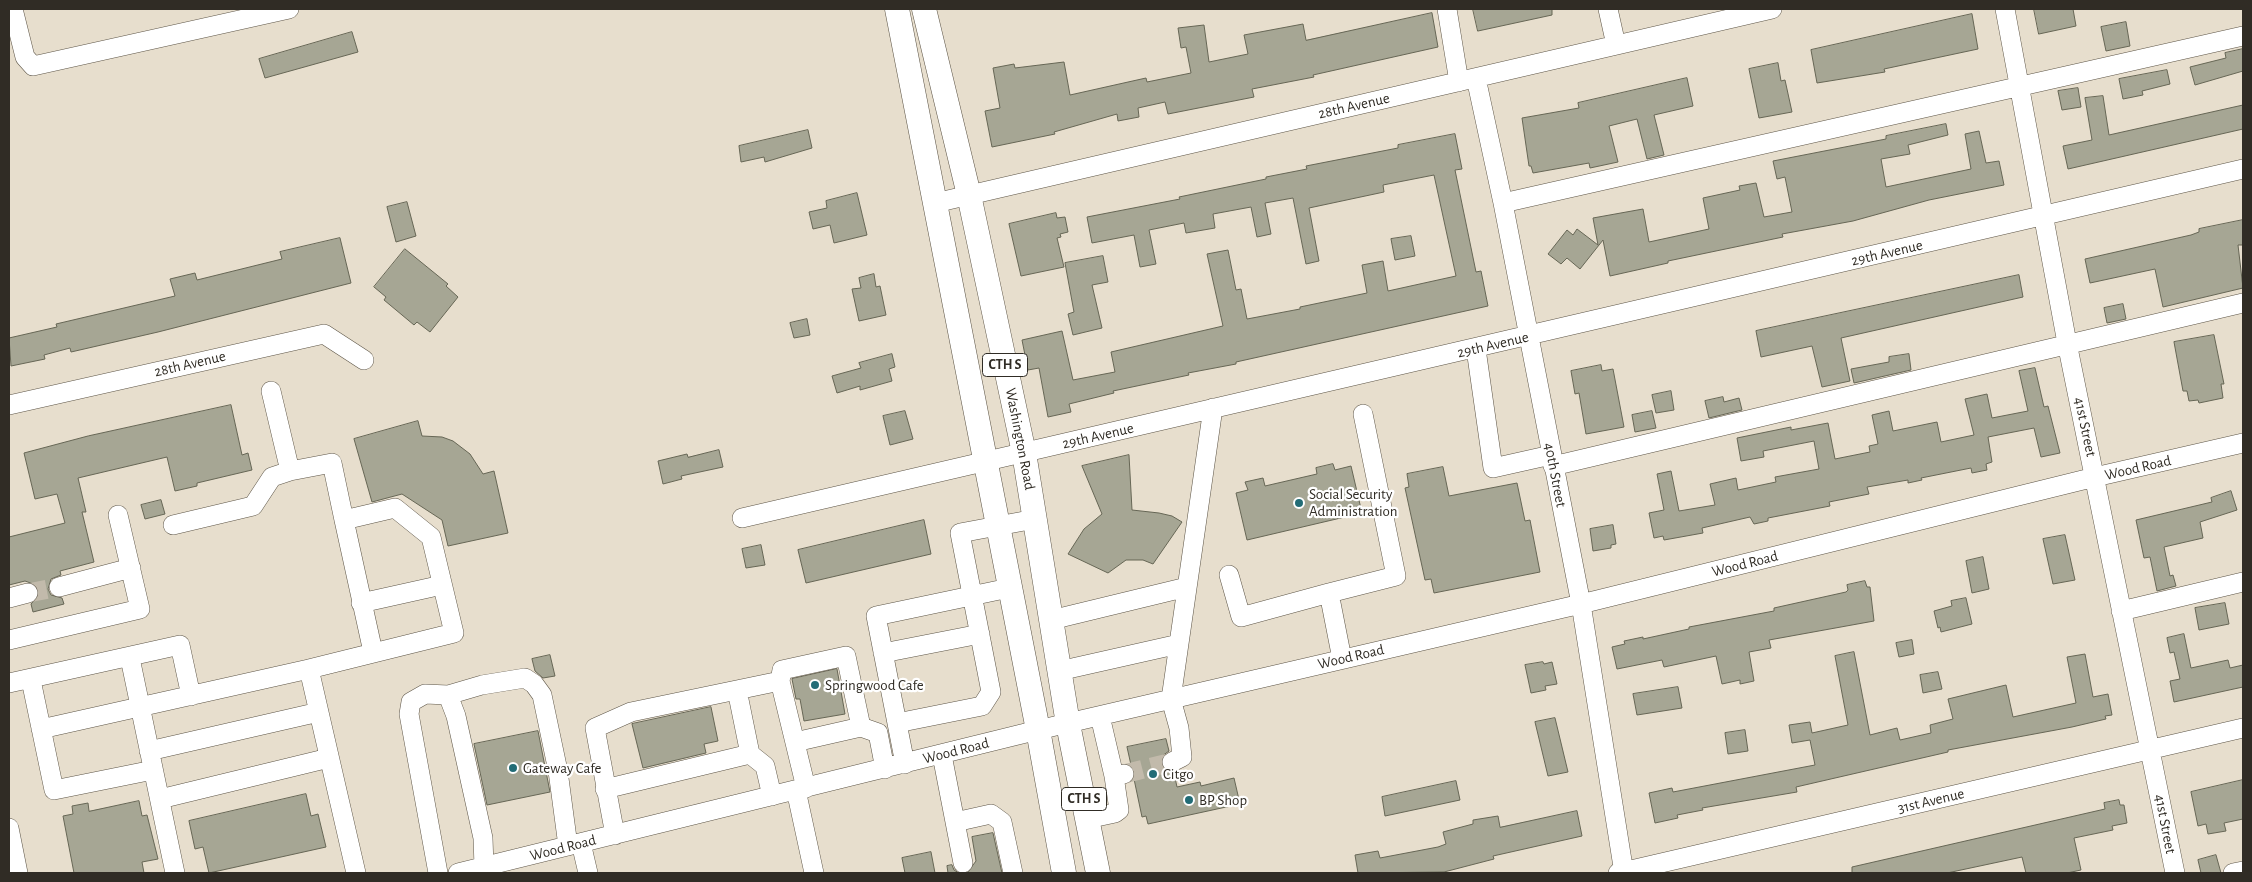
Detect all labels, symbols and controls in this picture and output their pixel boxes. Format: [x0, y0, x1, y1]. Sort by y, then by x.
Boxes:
street label: 28th Avenue [1317, 89, 1391, 123]
street label: 29th Avenue [1850, 236, 1924, 270]
street label: 29th Avenue [1456, 328, 1530, 362]
street label: 28th Avenue [153, 347, 227, 381]
road number: CTH S [982, 354, 1028, 376]
street label: Washington Road [1001, 387, 1039, 491]
street label: 41st Street [2070, 396, 2100, 458]
street label: 29th Avenue [1061, 419, 1135, 453]
street label: 40th Street [1540, 441, 1570, 509]
street label: Wood Road [2103, 452, 2173, 484]
place label: Social Security Administration [1309, 485, 1397, 520]
marker: Social Security Administration [1293, 497, 1305, 509]
street label: Wood Road [1710, 547, 1780, 581]
street label: Wood Road [1316, 641, 1386, 673]
place label: Springwood Cafe [825, 676, 924, 694]
marker: Springwood Cafe [809, 679, 821, 691]
street label: Wood Road [921, 734, 991, 768]
place label: Gateway Cafe [523, 759, 602, 777]
marker: Gateway Cafe [507, 762, 519, 774]
place label: Citgo [1163, 765, 1194, 783]
marker: Citgo [1147, 768, 1159, 780]
street label: 31st Avenue [1896, 785, 1966, 817]
road number: CTH S [1062, 788, 1106, 811]
place label: BP Shop [1199, 791, 1247, 809]
street label: 41st Street [2150, 793, 2180, 855]
marker: BP Shop [1183, 794, 1195, 806]
street label: Wood Road [528, 831, 598, 865]

